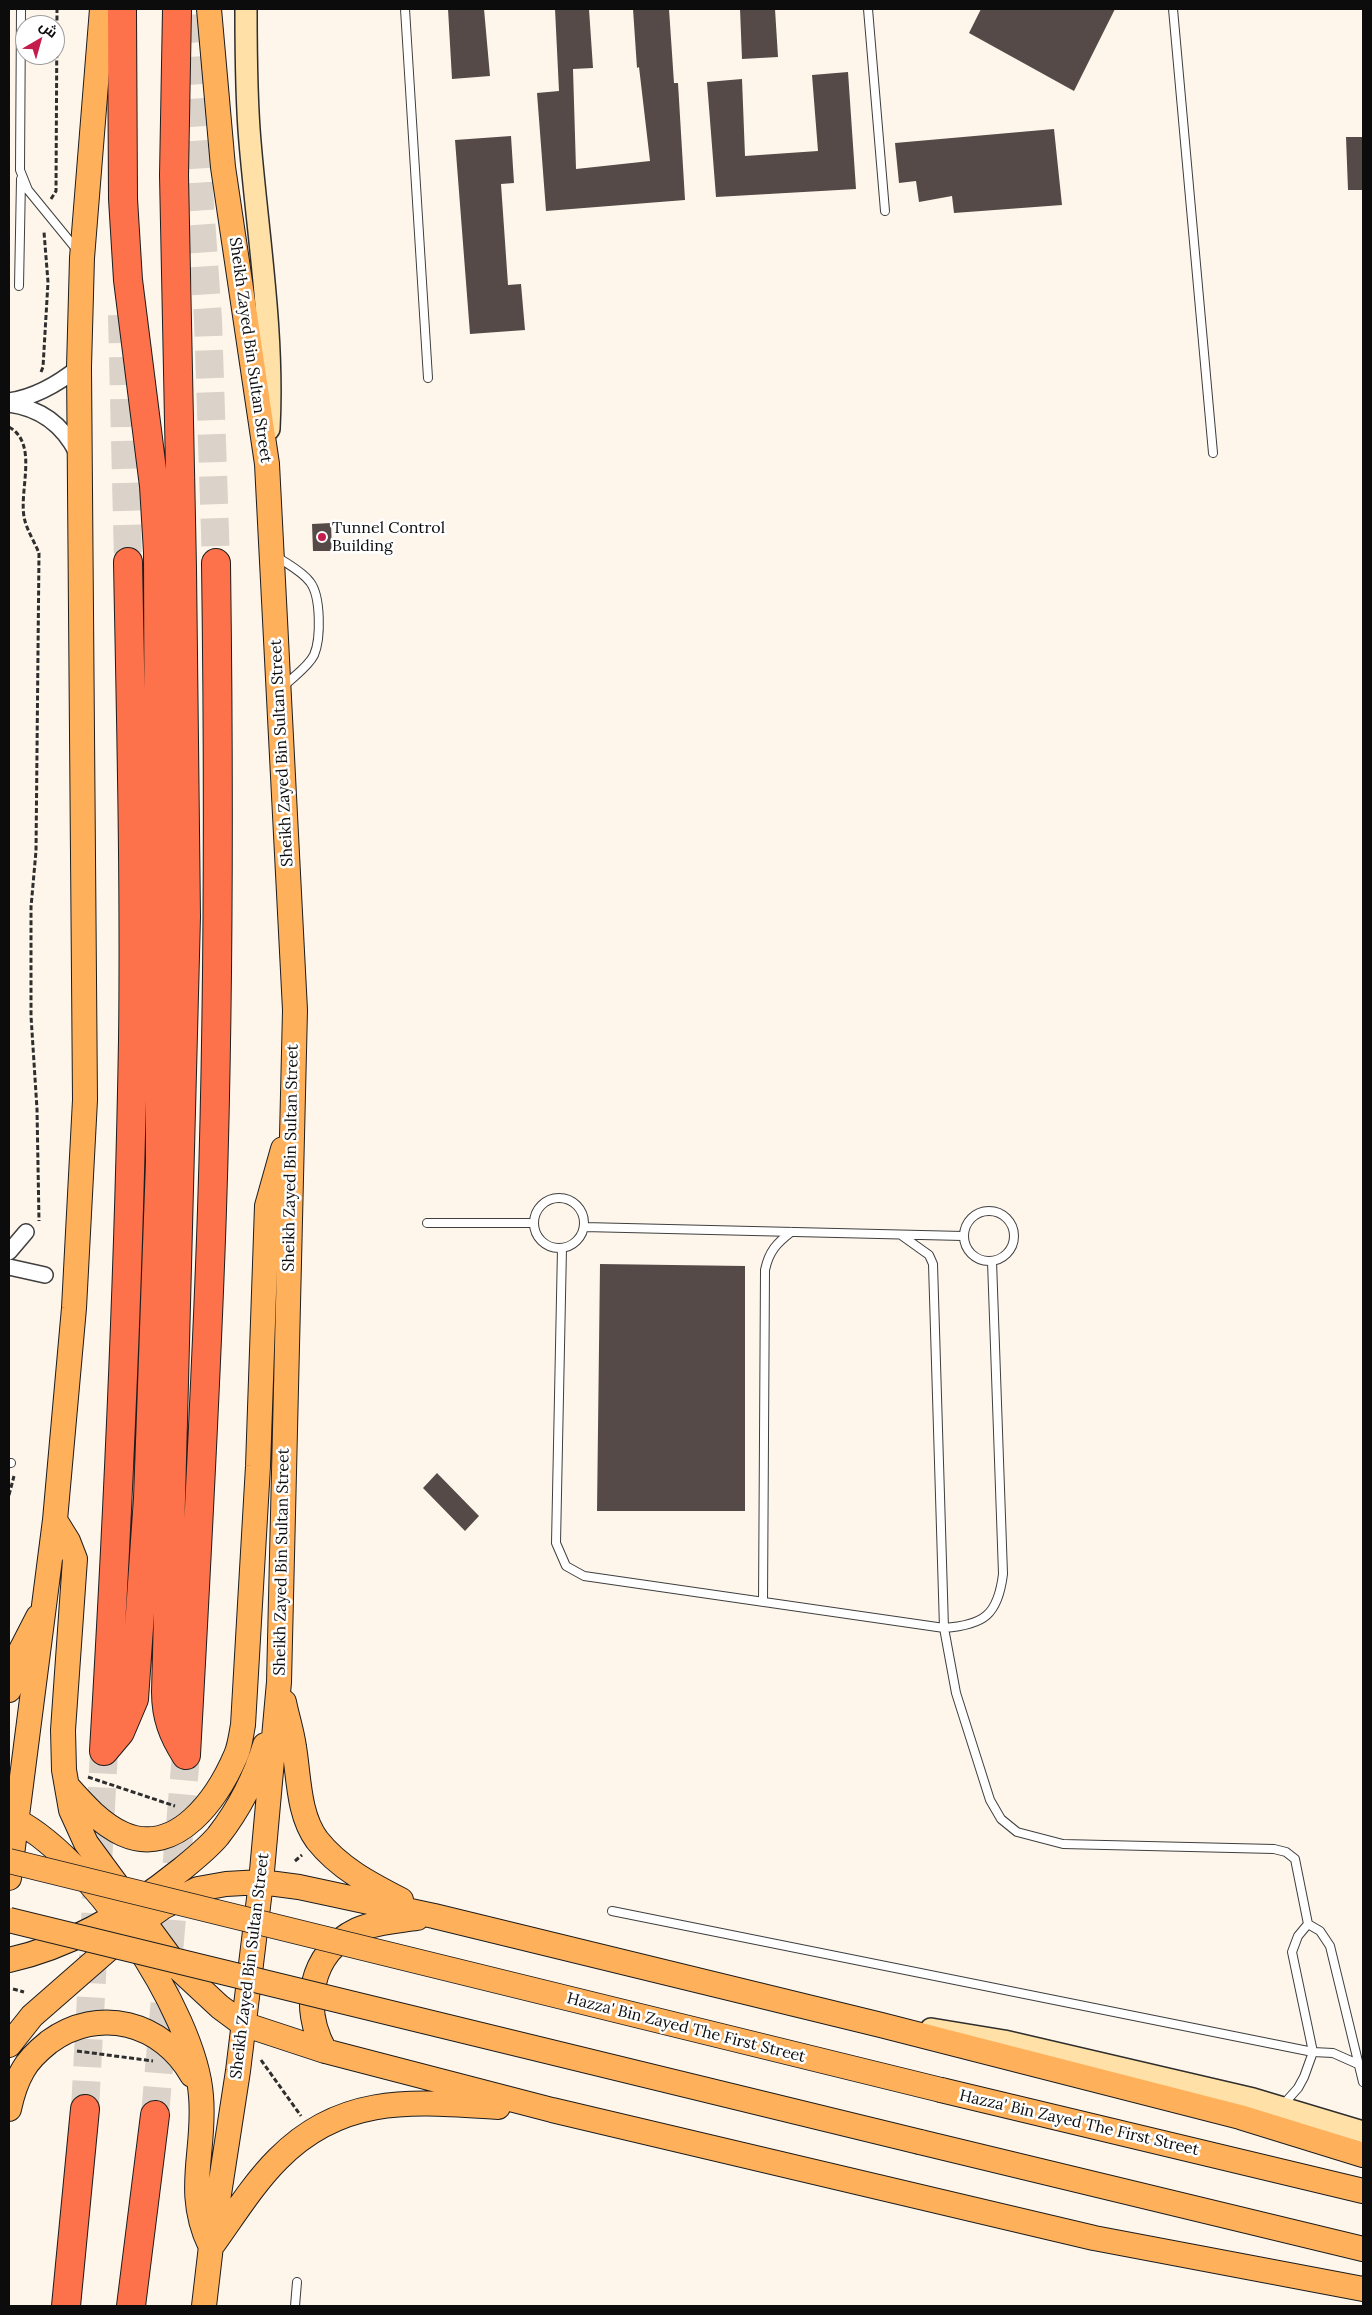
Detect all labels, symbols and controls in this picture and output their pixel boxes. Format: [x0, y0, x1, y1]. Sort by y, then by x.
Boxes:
north arrow [15, 15, 65, 65]
text: ش [36, 16, 61, 42]
street label: Sheikh Zayed Bin Sultan Street [225, 236, 275, 464]
place label: Tunnel Control Building [332, 518, 445, 556]
marker: Tunnel Control Building [316, 531, 328, 543]
street label: Sheikh Zayed Bin Sultan Street [266, 639, 298, 867]
street label: Sheikh Zayed Bin Sultan Street [279, 1044, 303, 1272]
street label: Sheikh Zayed Bin Sultan Street [270, 1448, 294, 1676]
street label: Sheikh Zayed Bin Sultan Street [227, 1852, 273, 2080]
street label: Hazza' Bin Zayed The First Street [565, 1989, 807, 2067]
street label: Hazza' Bin Zayed The First Street [957, 2086, 1201, 2160]

